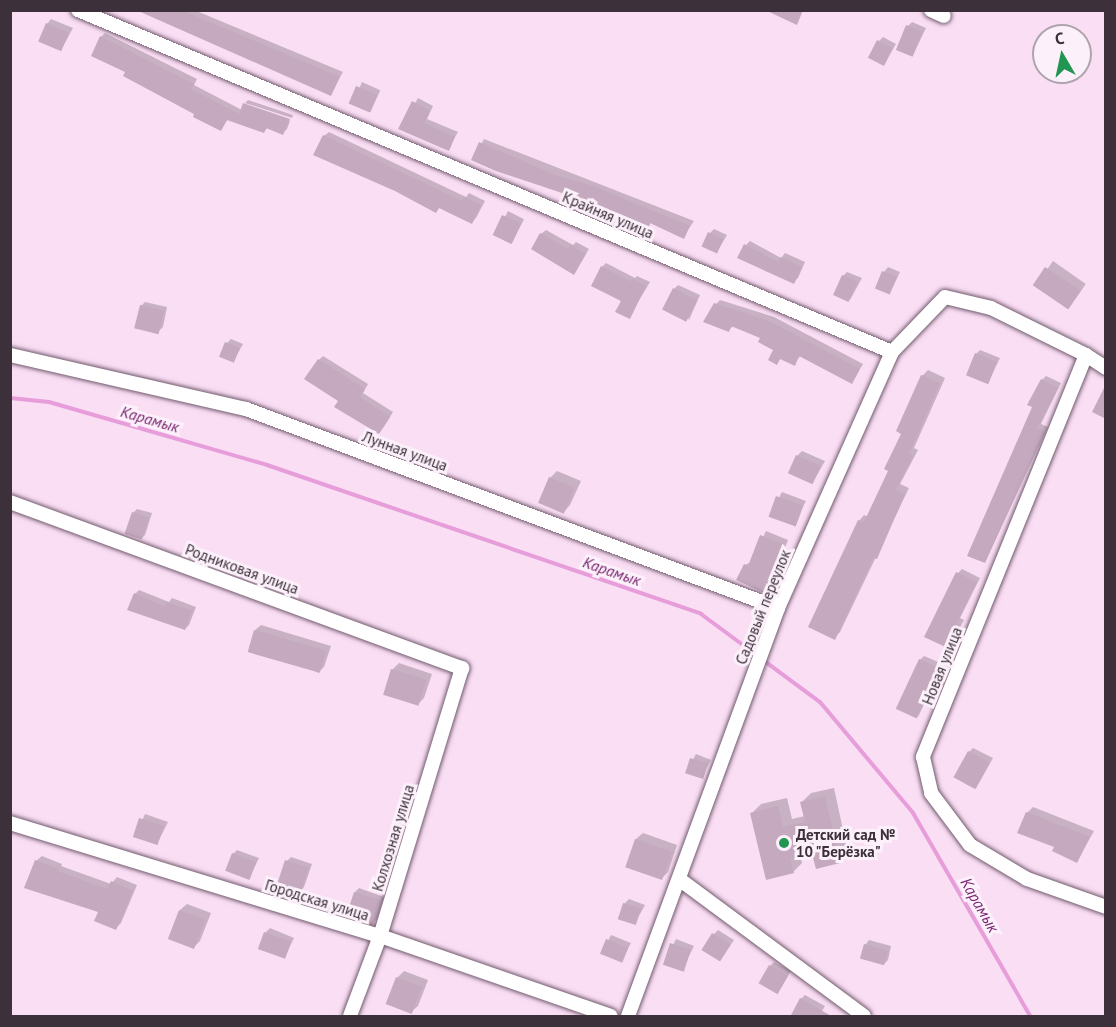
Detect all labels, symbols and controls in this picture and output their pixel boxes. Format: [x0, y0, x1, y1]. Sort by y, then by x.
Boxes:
north arrow [1032, 24, 1092, 84]
text: С [1054, 28, 1065, 49]
street label: Крайняя улица [560, 188, 656, 242]
water label: Карамык [118, 401, 182, 437]
street label: Лунная улица [360, 427, 450, 475]
street label: Родниковая улица [183, 540, 301, 598]
street label: Садовый переулок [732, 547, 794, 667]
water label: Карамык [580, 552, 644, 590]
street label: Новая улица [918, 624, 966, 708]
street label: Колхозная улица [368, 783, 418, 893]
place label: Детский сад № 10 "Берёзка" [796, 825, 896, 860]
marker: Детский сад № 10 "Берёзка" [777, 836, 791, 850]
water label: Карамык [957, 874, 1003, 936]
street label: Городская улица [263, 876, 371, 924]

